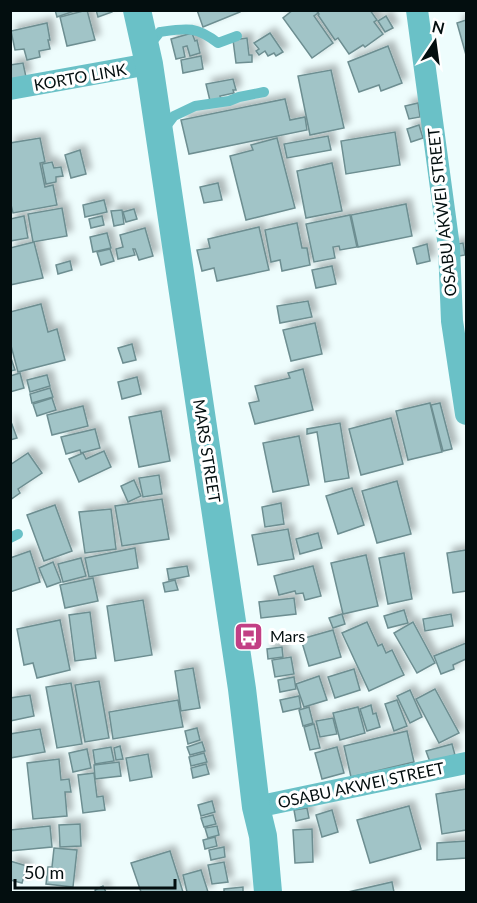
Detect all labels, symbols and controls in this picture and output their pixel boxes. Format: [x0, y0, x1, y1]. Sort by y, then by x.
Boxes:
north arrow [405, 12, 465, 72]
text: N [430, 16, 447, 38]
street label: KORTO LINK [32, 59, 128, 94]
street label: OSABU AKWEI STREET [423, 126, 460, 297]
street label: MARS STREET [190, 398, 225, 505]
bus stop icon: Mars [233, 620, 265, 652]
place label: Mars [270, 626, 305, 645]
street label: OSABU AKWEI STREET [276, 757, 446, 811]
scale bar [15, 852, 176, 890]
text: 50 m [24, 861, 64, 883]

